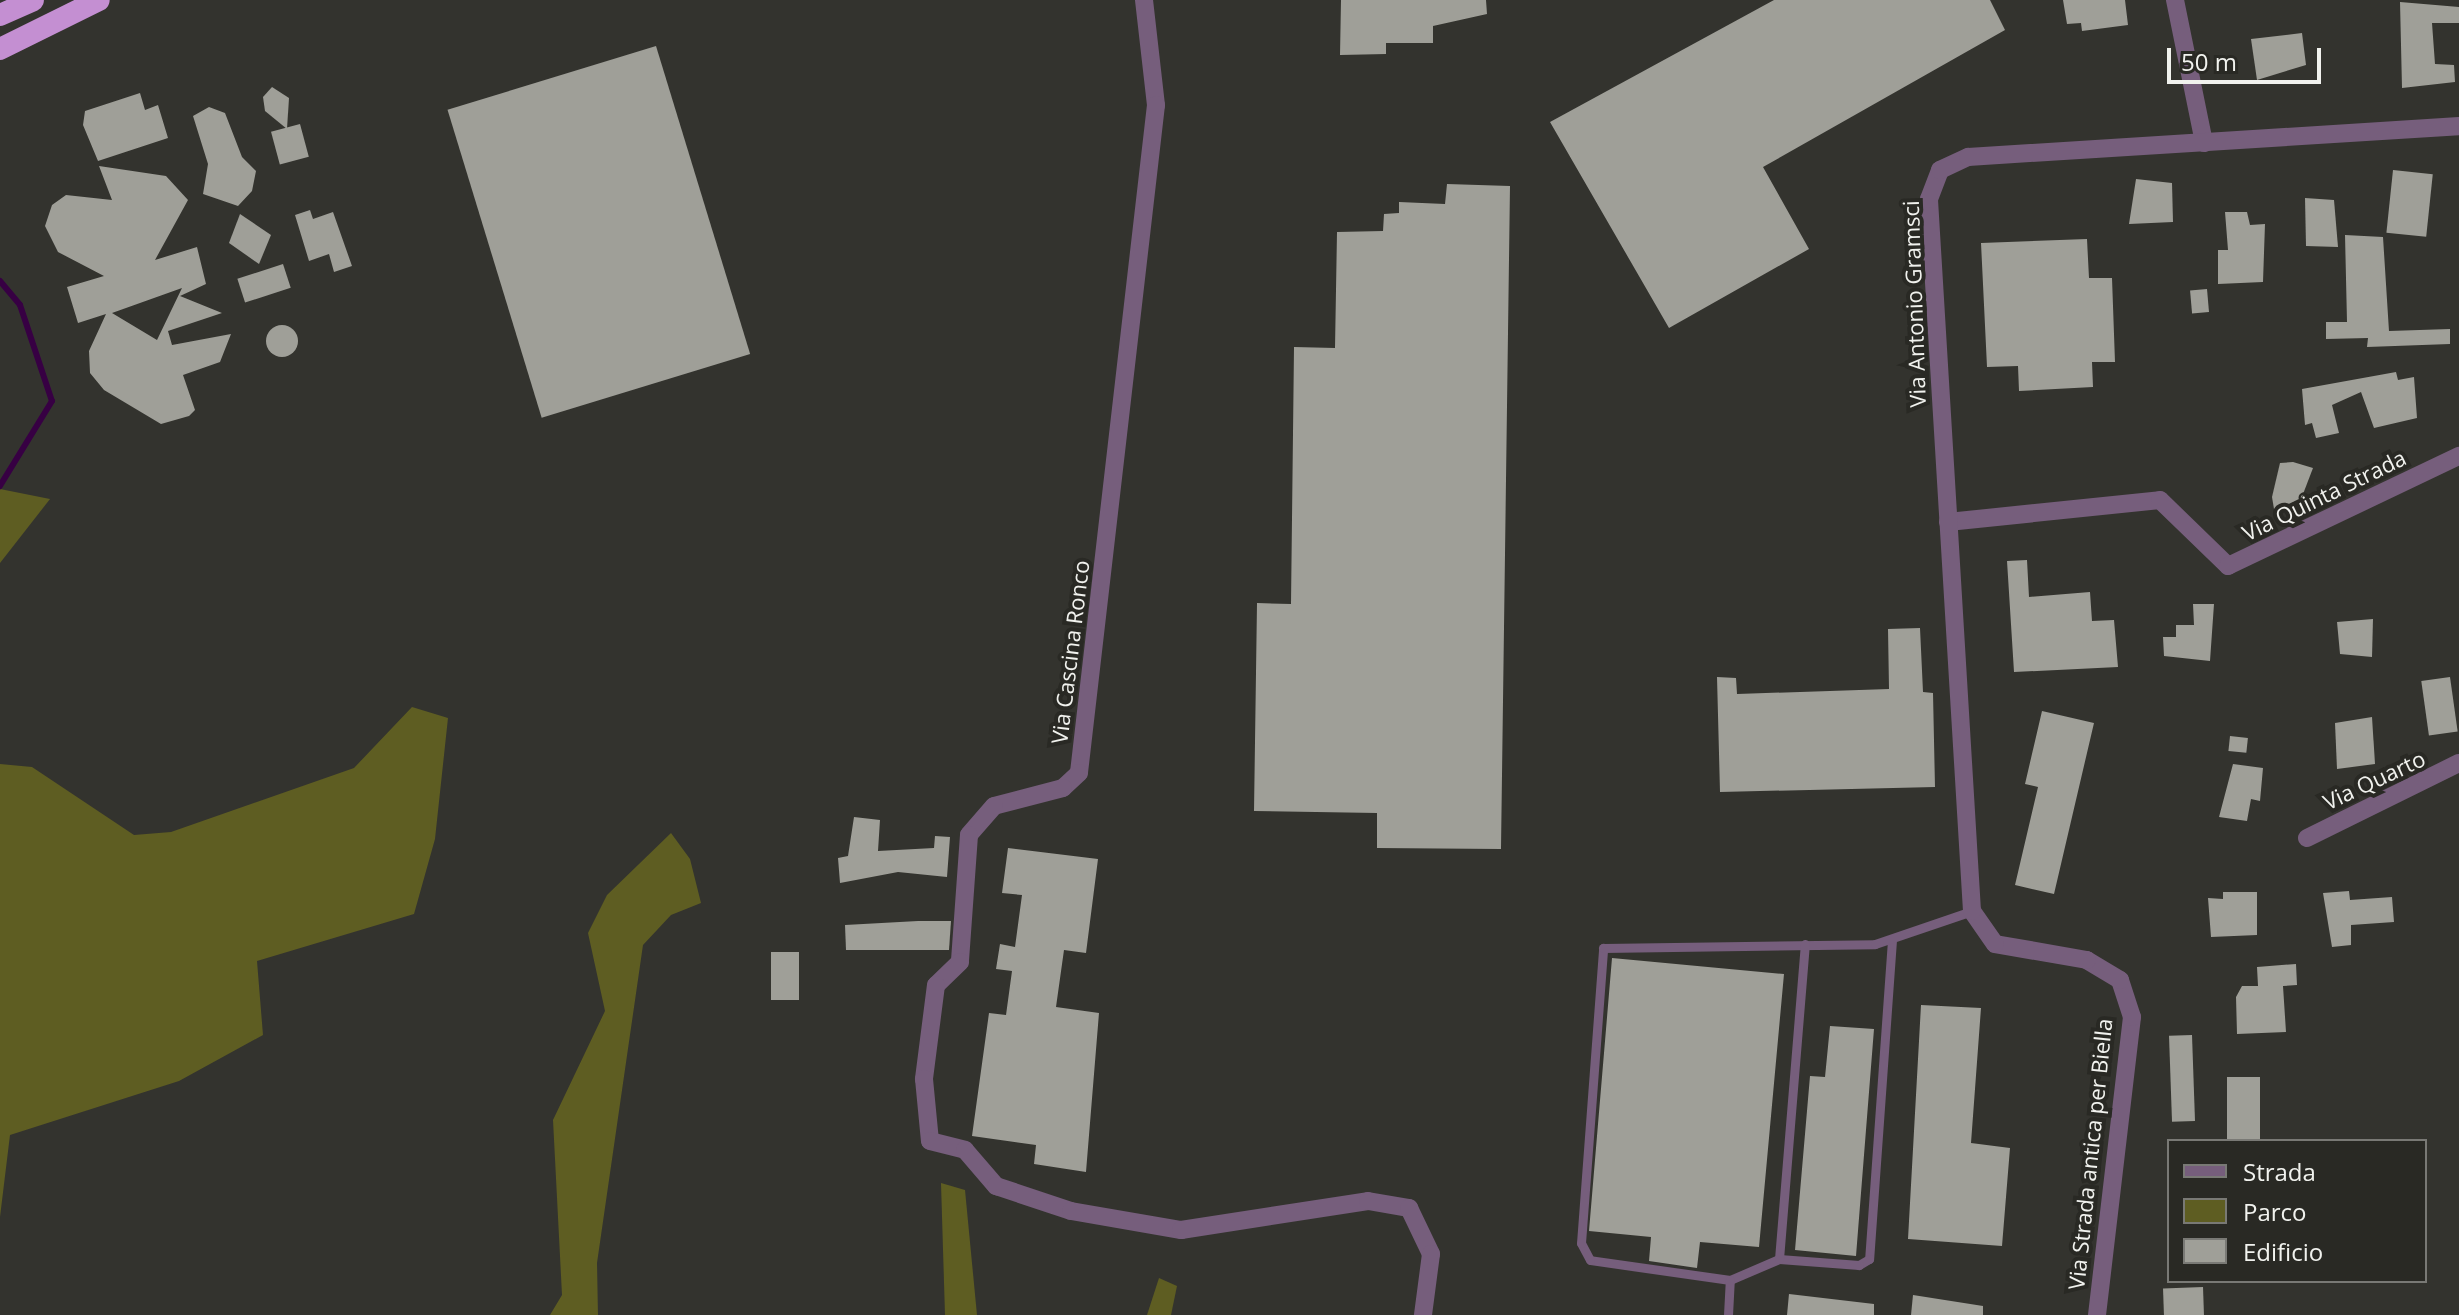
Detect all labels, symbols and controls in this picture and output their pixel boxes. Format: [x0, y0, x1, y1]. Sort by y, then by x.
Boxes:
scale bar [2171, 32, 2325, 82]
text: 50 m [2181, 45, 2237, 78]
street label: Via Antonio Gramsci [1897, 200, 1931, 408]
street label: Via Quinta Strada [2238, 444, 2410, 546]
street label: Via Cascina Ronco [1046, 559, 1094, 745]
street label: Via Quarto [2319, 745, 2429, 815]
street label: Via Strada antica per Biella [2063, 1017, 2117, 1291]
legend [2167, 1139, 2427, 1283]
text: Strada [2243, 1155, 2316, 1188]
text: Parco [2243, 1195, 2307, 1228]
text: Edificio [2243, 1235, 2323, 1268]

